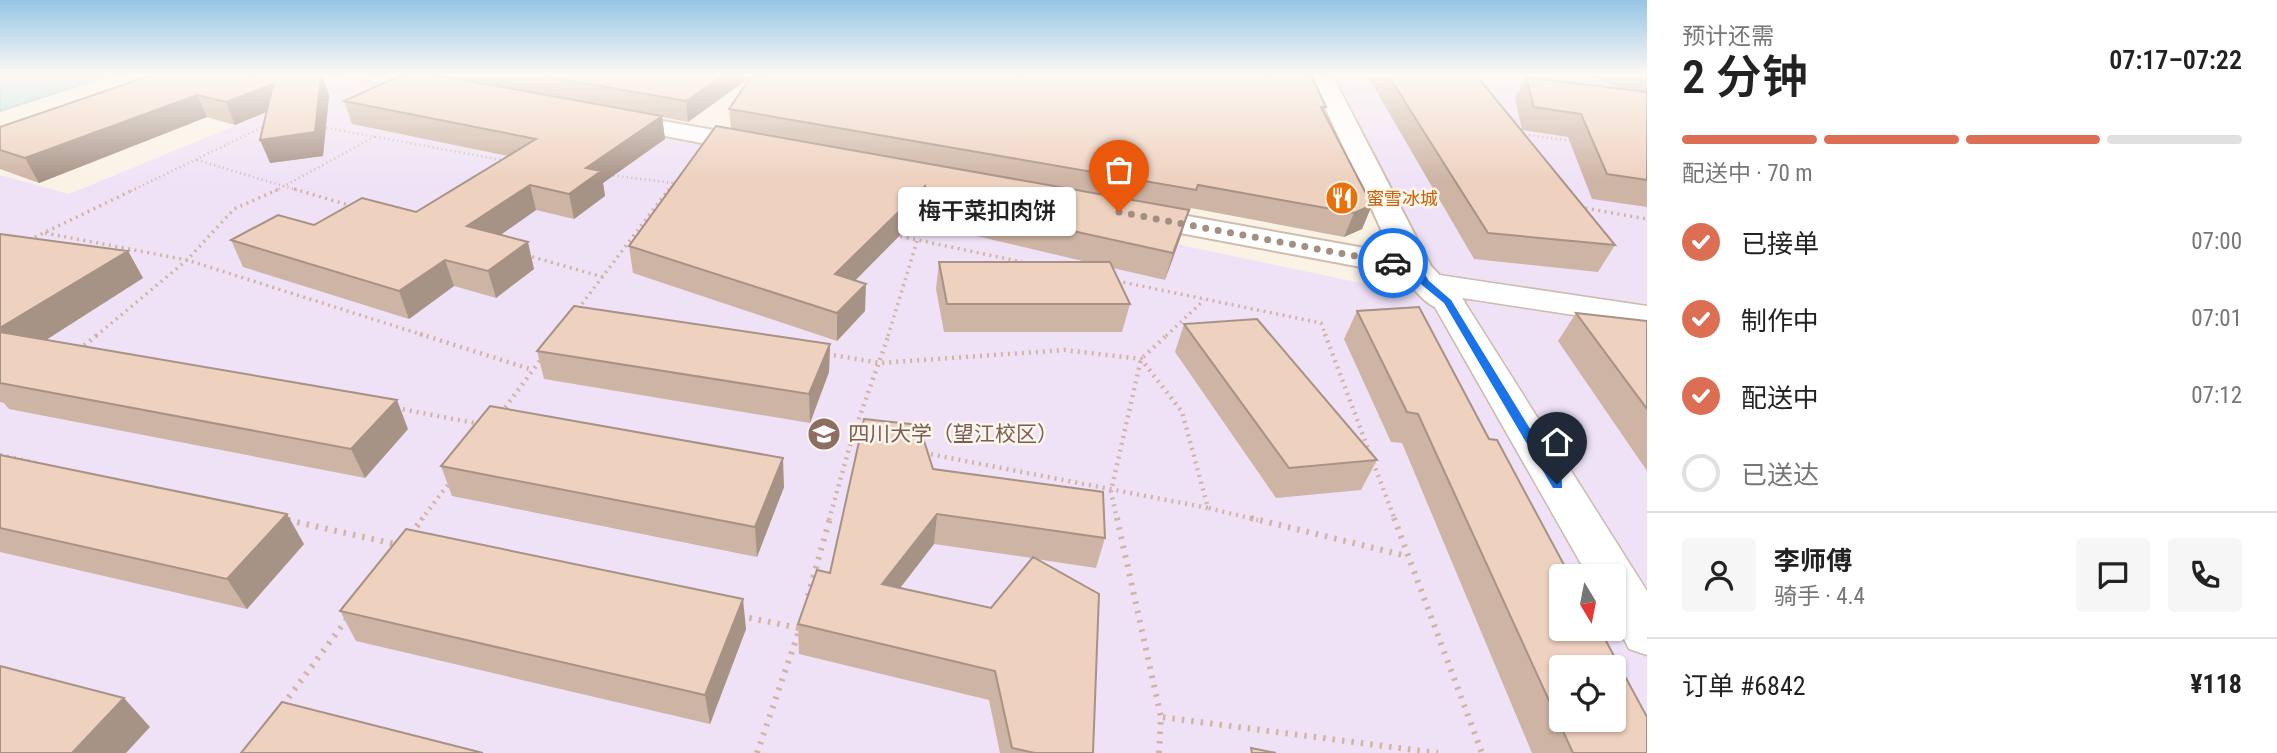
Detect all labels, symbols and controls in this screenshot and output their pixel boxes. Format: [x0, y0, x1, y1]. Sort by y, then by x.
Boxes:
text: 预计还需 [1682, 23, 1774, 50]
text: 07:17–07:22 [2109, 45, 2242, 75]
text: 2 分钟 [1682, 50, 1808, 104]
pin [1089, 140, 1149, 212]
icon: bag [1100, 151, 1138, 189]
text: 配送中 · 70 m [1682, 160, 1812, 187]
restaurant icon: 蜜雪冰城 [1323, 179, 1361, 217]
callout: 梅干菜扣肉饼 [898, 188, 1077, 236]
place label: 蜜雪冰城 [1366, 188, 1438, 209]
text: 梅干菜扣肉饼 [918, 198, 1056, 225]
icon: check [1682, 223, 1720, 261]
courier [1358, 228, 1428, 298]
text: 07:00 [2191, 228, 2242, 255]
text: 已接单 [1741, 229, 1819, 259]
icon: car [1374, 244, 1412, 282]
icon: check [1682, 300, 1720, 338]
text: 07:01 [2191, 305, 2242, 332]
text: 制作中 [1741, 306, 1819, 336]
icon: check [1682, 377, 1720, 415]
text: 07:12 [2191, 382, 2242, 409]
text: 配送中 [1741, 383, 1819, 413]
pin [1527, 412, 1587, 484]
school or university icon: 四川大学（望江校区） [805, 415, 843, 453]
place label: 四川大学（望江校区） [848, 422, 1058, 446]
icon: home [1538, 423, 1576, 461]
text: 已送达 [1741, 460, 1819, 490]
button: person [1682, 538, 1756, 612]
button: chat [2076, 538, 2150, 612]
button: phone [2168, 538, 2242, 612]
text: 李师傅 [1774, 546, 1852, 576]
north arrow [1549, 564, 1626, 640]
map controls [1549, 564, 1626, 732]
text: 骑手 · 4.4 [1774, 583, 1865, 610]
button: locate [1549, 655, 1626, 732]
text: ¥118 [2190, 669, 2242, 699]
text: 订单 #6842 [1682, 671, 1806, 701]

